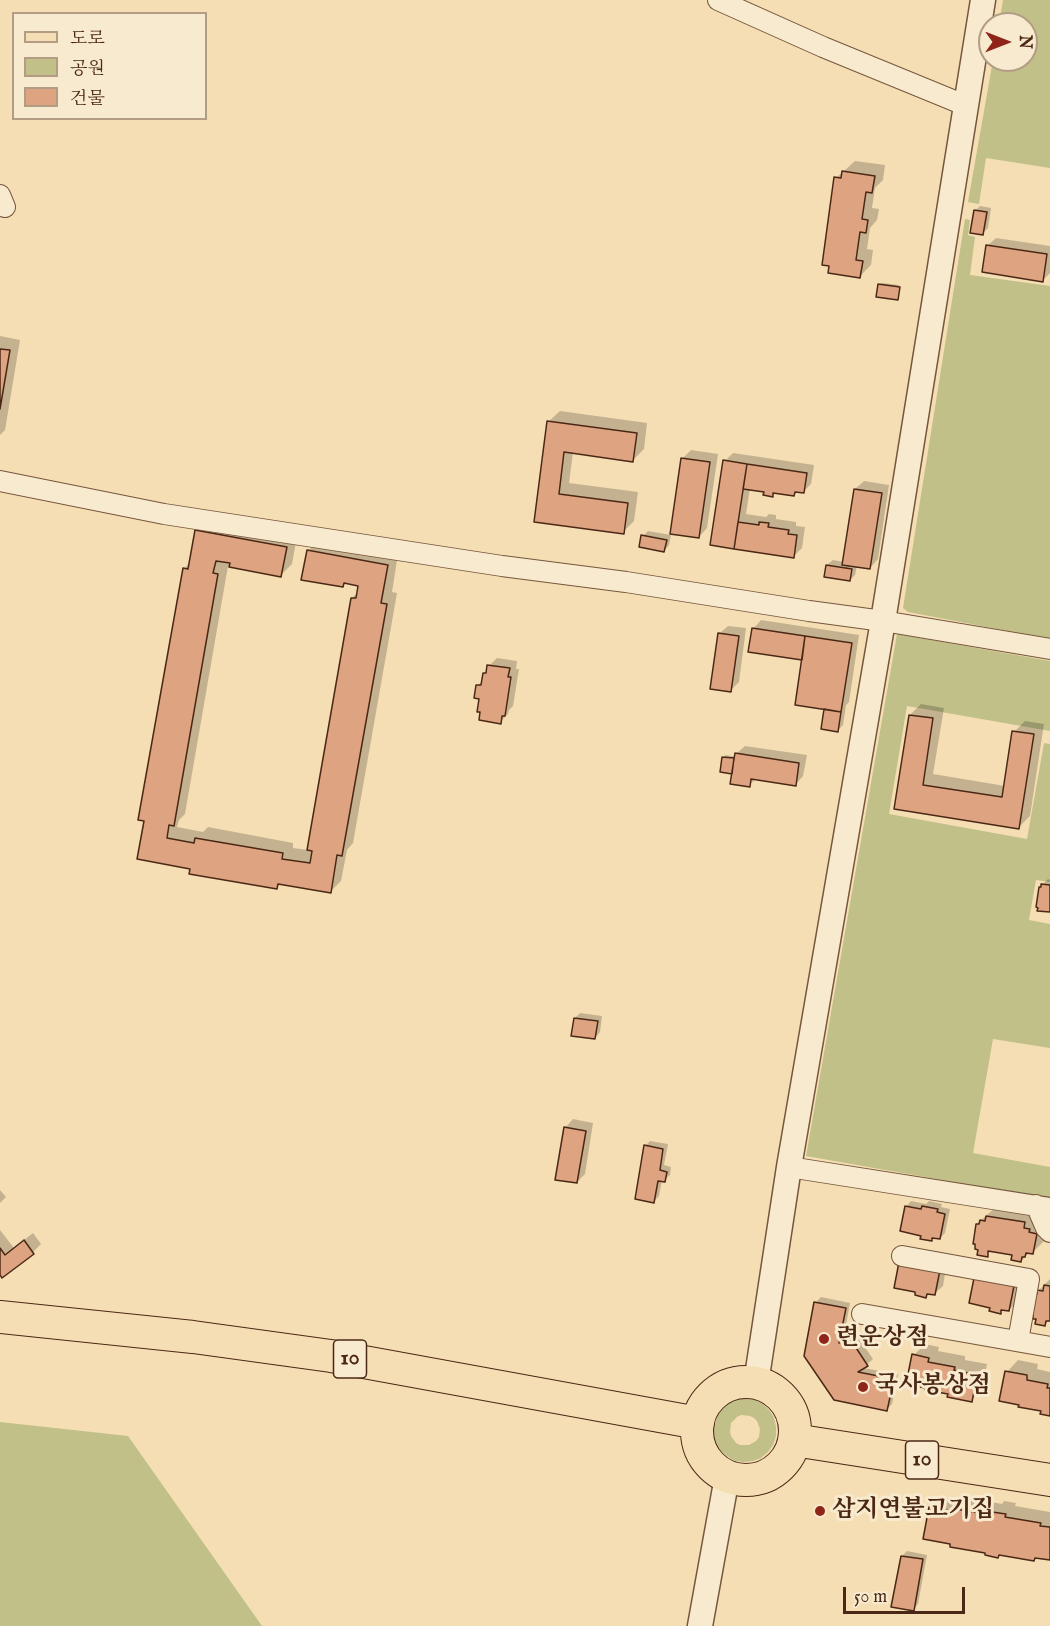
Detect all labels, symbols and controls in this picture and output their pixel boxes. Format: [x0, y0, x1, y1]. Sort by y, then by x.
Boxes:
legend [12, 12, 207, 120]
north arrow [978, 12, 1038, 72]
text: 도로 [70, 28, 105, 51]
text: N [1014, 35, 1034, 49]
text: 공원 [70, 58, 105, 81]
text: 건물 [70, 88, 105, 111]
place label: 련운상점 [836, 1325, 929, 1353]
marker: 련운상점 [817, 1332, 831, 1346]
road number: 10 [334, 1340, 366, 1378]
place label: 국사봉상점 [875, 1373, 991, 1401]
marker: 국사봉상점 [856, 1380, 870, 1394]
road number: 10 [906, 1441, 938, 1479]
place label: 삼지연불고기집 [832, 1497, 994, 1525]
marker: 삼지연불고기집 [813, 1504, 827, 1518]
scale bar [846, 1575, 968, 1613]
text: 50 m [854, 1586, 887, 1609]

